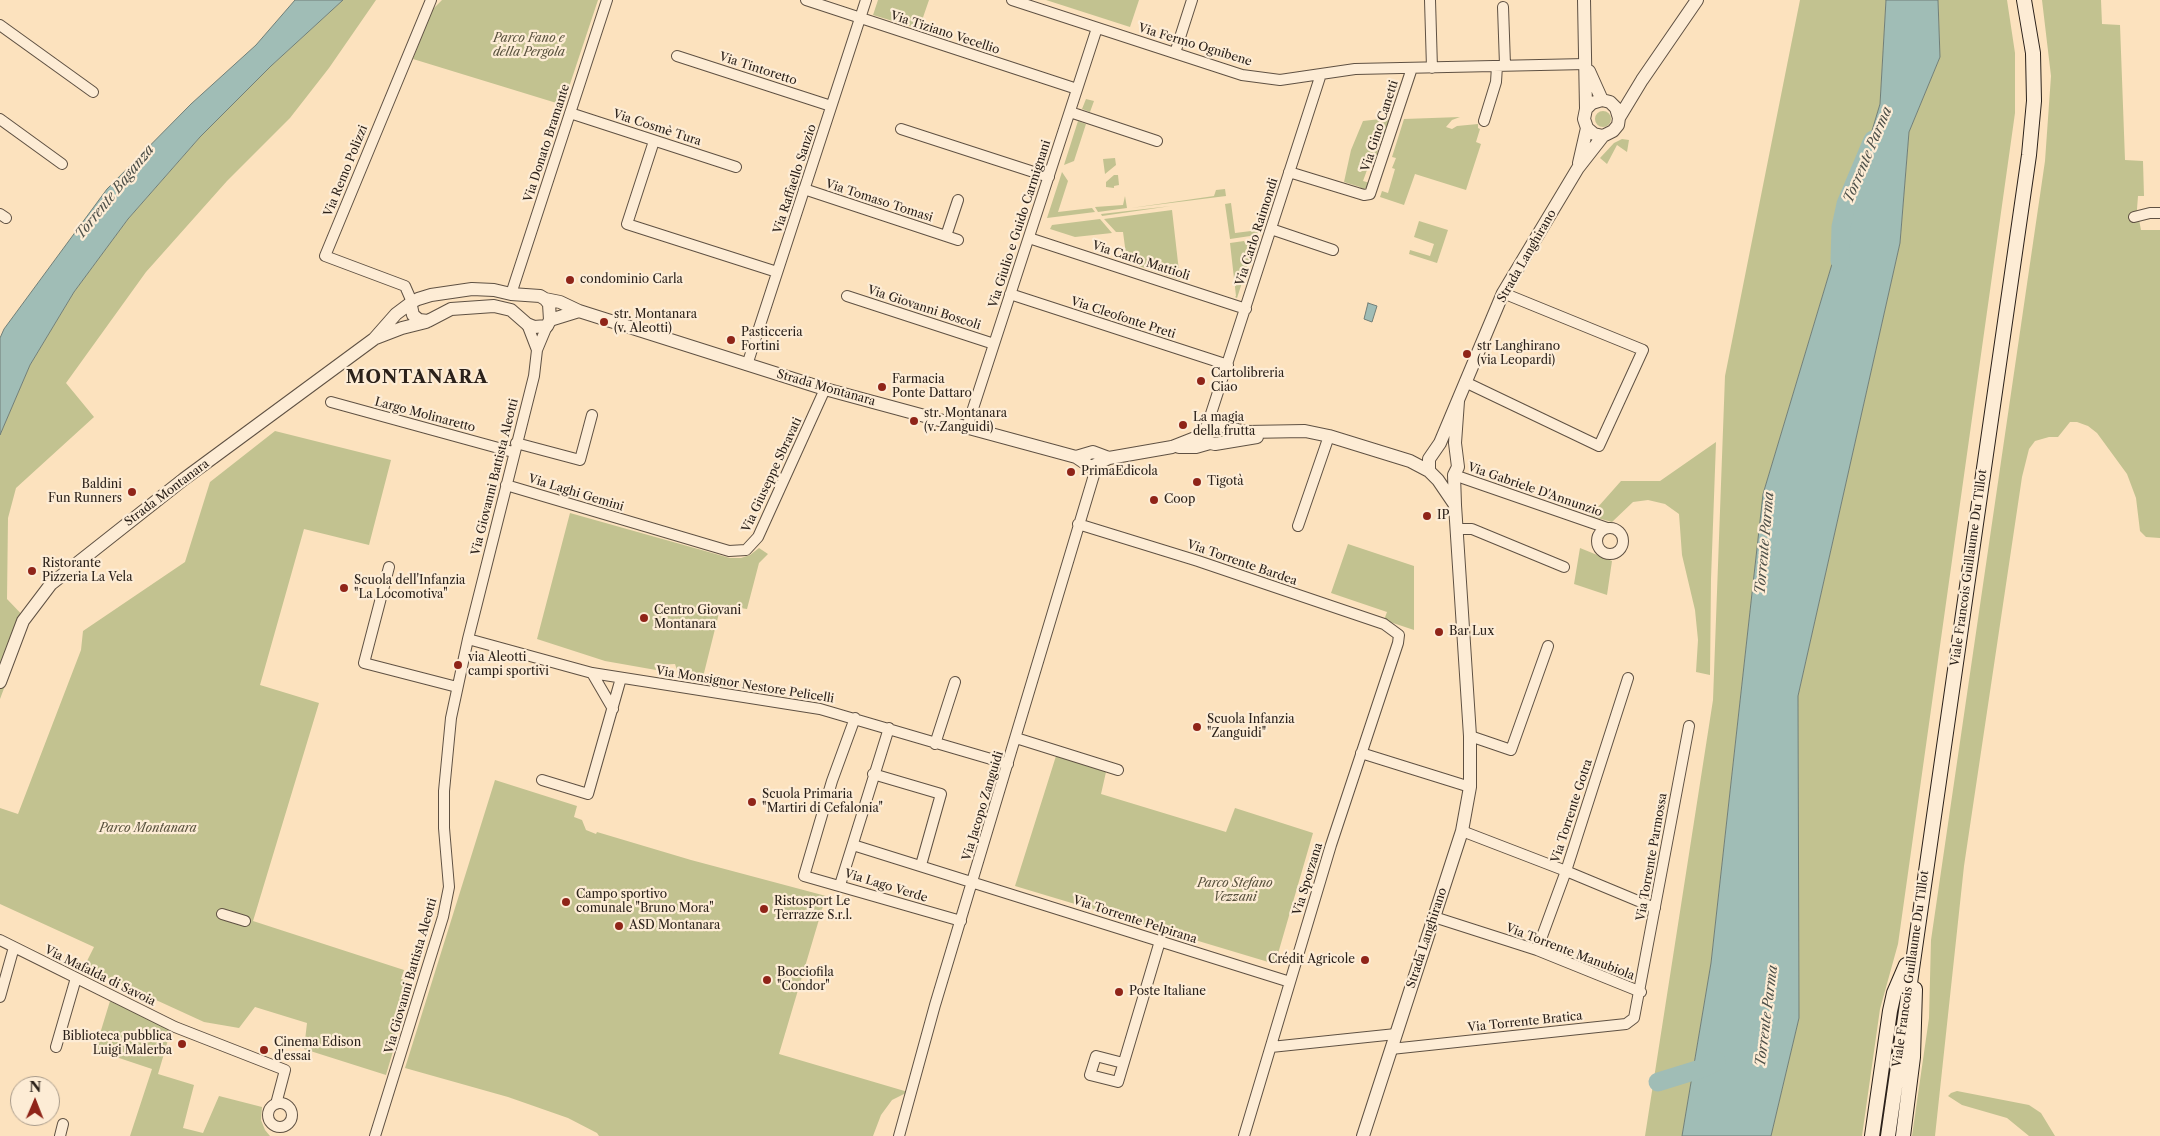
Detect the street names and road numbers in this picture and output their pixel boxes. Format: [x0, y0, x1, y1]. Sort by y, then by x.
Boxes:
street label: Via Tiziano Vecellio [889, 9, 1001, 57]
street label: Via Fermo Ognibene [1136, 21, 1254, 69]
street label: Via Tintoretto [717, 50, 799, 88]
street label: Via Gino Canetti [1358, 79, 1402, 173]
street label: Via Donato Bramante [521, 82, 573, 204]
street label: Via Cosmè Tura [611, 107, 703, 149]
street label: Via Remo Polizzi [321, 123, 371, 219]
street label: Via Raffaello Sanzio [771, 123, 819, 235]
street label: Via Giulio e Guido Carmignani [986, 138, 1054, 310]
street label: Via Carlo Raimondi [1233, 176, 1281, 288]
street label: Via Tomaso Tomasi [824, 177, 934, 225]
street label: Strada Langhirano [1495, 207, 1559, 305]
street label: Via Carlo Mattioli [1090, 238, 1192, 284]
street label: Via Giovanni Boscoli [865, 283, 983, 333]
street label: Via Cleofonte Preti [1069, 294, 1177, 342]
street label: Strada Montanara [775, 367, 877, 409]
street label: Largo Molinaretto [373, 395, 477, 435]
street label: Via Giovanni Battista Aleotti [469, 397, 521, 557]
street label: Via Giuseppe Sbravati [739, 415, 805, 535]
street label: Strada Montanara [122, 457, 212, 529]
street label: Via Gabriele D'Annunzio [1466, 460, 1604, 520]
street label: Viale Francois Guillaume Du Tillot [1948, 469, 1990, 667]
street label: Via Laghi Gemini [527, 472, 625, 514]
street label: Via Torrente Bardea [1185, 537, 1299, 589]
street label: Via Monsignor Nestore Pelicelli [655, 664, 835, 706]
street label: Via Jacopo Zanguidi [959, 749, 1007, 863]
street label: Via Torrente Gotra [1548, 757, 1596, 865]
street label: Via Torrente Parmossa [1634, 792, 1670, 922]
street label: Via Sporzana [1290, 841, 1326, 917]
street label: Via Lago Verde [843, 867, 929, 905]
street label: Viale Francois Guillaume Du Tillot [1890, 870, 1932, 1068]
street label: Strada Langhirano [1404, 886, 1450, 990]
street label: Via Torrente Pelpirana [1071, 893, 1199, 947]
street label: Via Giovanni Battista Aleotti [382, 897, 440, 1055]
street label: Via Torrente Manubiola [1504, 921, 1636, 983]
street label: Via Mafalda di Savoia [42, 943, 158, 1009]
street label: Via Torrente Bratica [1467, 1009, 1583, 1035]

